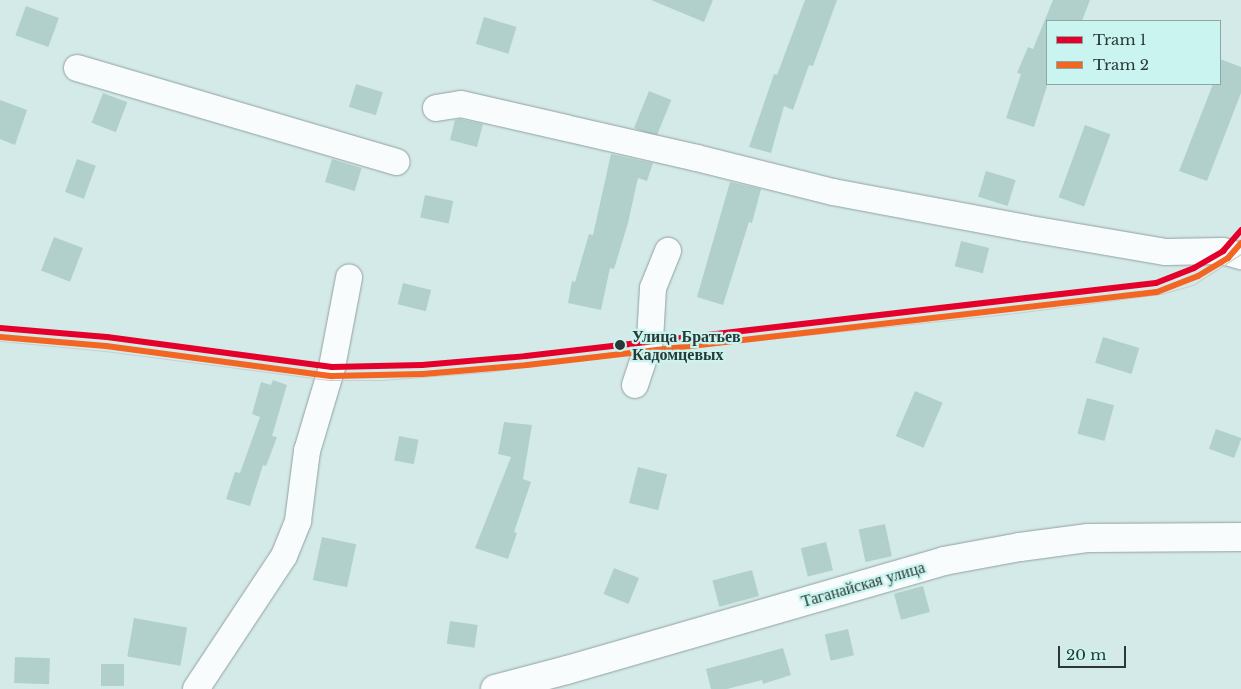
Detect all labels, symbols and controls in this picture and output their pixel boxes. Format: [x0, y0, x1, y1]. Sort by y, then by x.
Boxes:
legend [1046, 20, 1221, 85]
text: Tram 1 [1093, 30, 1147, 49]
text: Tram 2 [1093, 55, 1149, 74]
place label: Улица Братьев Кадомцевых [632, 326, 741, 364]
marker: Улица Братьев Кадомцевых [611, 336, 629, 354]
street label: Таганайская улица [799, 557, 927, 611]
scale bar [1061, 636, 1128, 668]
text: 20 m [1066, 645, 1106, 664]

